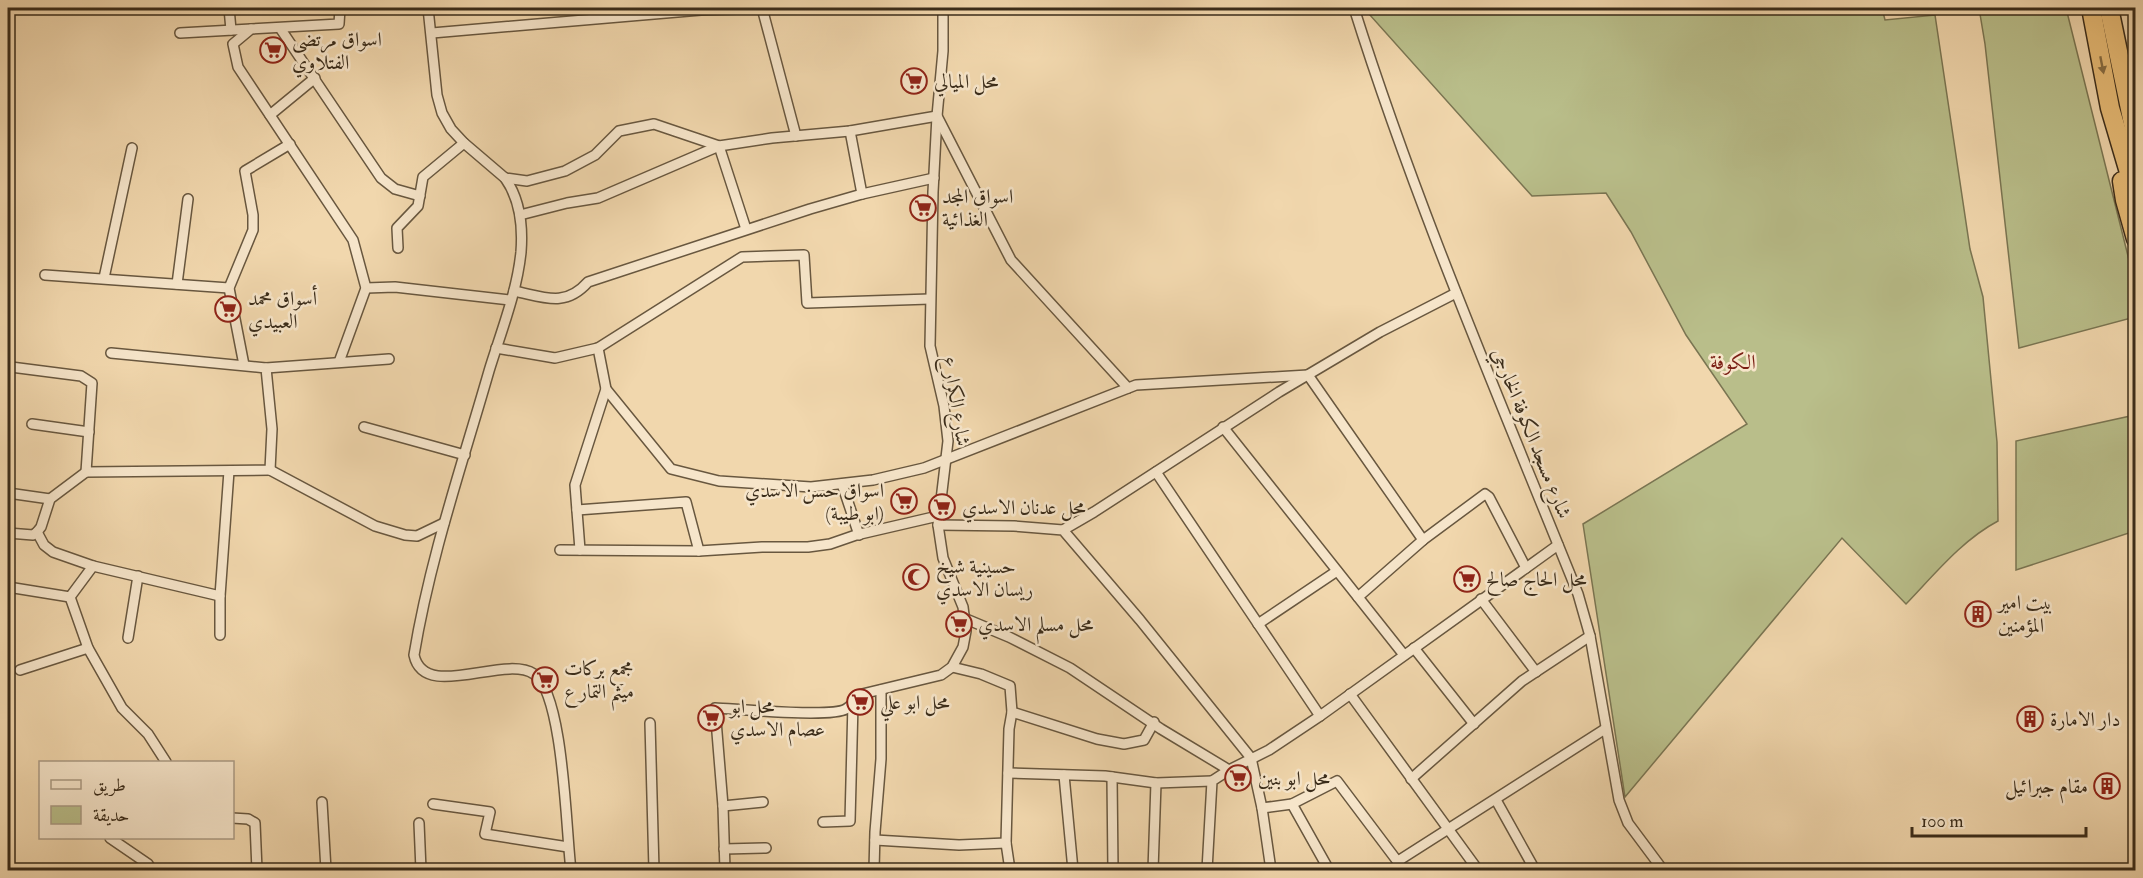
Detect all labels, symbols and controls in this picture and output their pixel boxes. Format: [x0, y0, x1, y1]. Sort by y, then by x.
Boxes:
place label: اسواق مرتضى الفتلاوي [292, 27, 382, 78]
supermarket icon: اسواق مرتضى الفتلاوي [258, 35, 288, 65]
one-way arrow [2098, 56, 2107, 75]
supermarket icon: محل الميالي [899, 66, 929, 96]
place label: محل الميالي [934, 69, 998, 97]
place label: اسواق المجد الغذائية [942, 184, 1013, 232]
supermarket icon: اسواق المجد الغذائية [908, 193, 938, 223]
place label: أسواق محمد العبيدي [248, 284, 318, 337]
supermarket icon: أسواق محمد العبيدي [213, 294, 243, 324]
street label: شارع مسجد الكوفة الخارجي [1481, 344, 1577, 524]
district label: الكوفة [1710, 349, 1756, 376]
street label: شارع الكرار ع [932, 354, 976, 449]
place label: اسواق حسن الاسدي (ابو طيبة) [745, 478, 884, 526]
supermarket icon: اسواق حسن الاسدي (ابو طيبة) [889, 486, 919, 516]
supermarket icon: محل عدنان الاسدي [927, 492, 957, 522]
place label: محل عدنان الاسدي [962, 495, 1086, 523]
place label: حسينية شيخ ريسان الاسدي [936, 554, 1033, 605]
mosque icon: حسينية شيخ ريسان الاسدي [901, 562, 931, 592]
supermarket icon: محل الحاج صالح [1452, 564, 1482, 594]
place label: محل الحاج صالح [1486, 567, 1587, 597]
place label: بيت امير المؤمنين [1996, 590, 2053, 638]
building icon: بيت امير المؤمنين [1963, 599, 1993, 629]
supermarket icon: محل مسلم الاسدي [944, 609, 974, 639]
place label: محل مسلم الاسدي [978, 612, 1093, 645]
place label: مجمع بركات ميثم التمار ع [564, 656, 634, 711]
supermarket icon: مجمع بركات ميثم التمار ع [530, 665, 560, 695]
supermarket icon: محل ابو علي [845, 687, 875, 717]
place label: محل ابو علي [880, 690, 950, 722]
place label: محل ابو عصام الاسدي [728, 694, 825, 747]
supermarket icon: محل ابو عصام الاسدي [696, 703, 726, 733]
building icon: دار الامارة [2015, 704, 2045, 734]
place label: دار الامارة [2050, 707, 2120, 732]
legend [39, 761, 234, 839]
supermarket icon: محل ابو بنين [1223, 763, 1253, 793]
place label: محل ابو بنين [1258, 766, 1330, 793]
building icon: مقام جبرائيل [2092, 771, 2122, 801]
text: طريق [93, 774, 126, 797]
place label: مقام جبرائيل [2005, 774, 2088, 804]
scale bar [1912, 800, 2086, 838]
text: حديقة [93, 804, 129, 827]
text: 100 m [1921, 810, 1964, 833]

